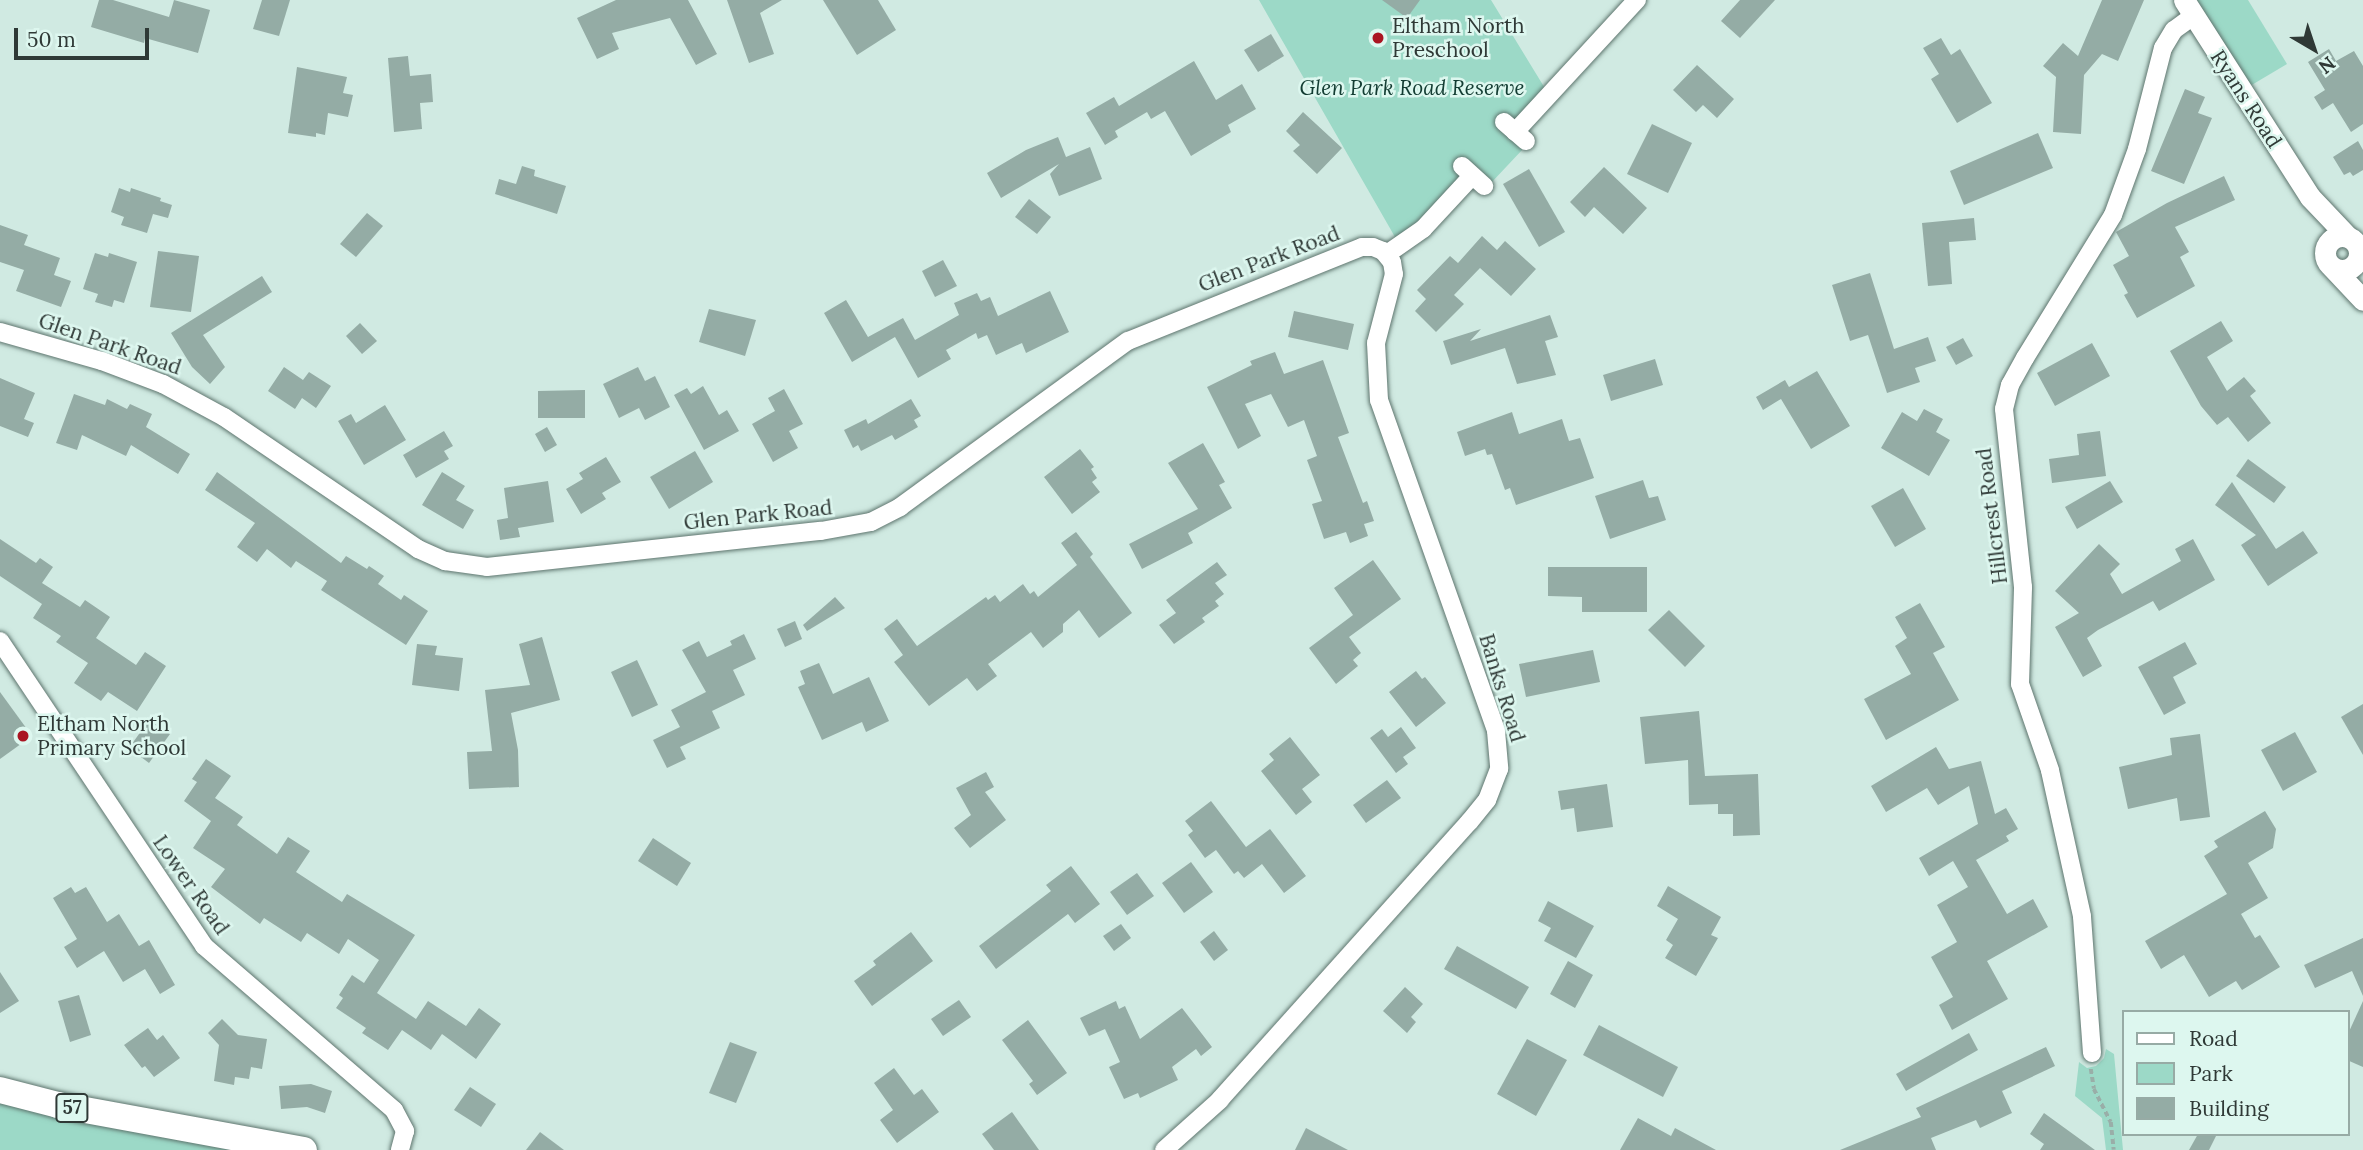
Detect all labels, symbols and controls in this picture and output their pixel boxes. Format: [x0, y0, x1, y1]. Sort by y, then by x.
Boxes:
place label: Eltham North Preschool [1392, 13, 1525, 63]
scale bar [18, 14, 152, 58]
north arrow [2279, 14, 2349, 84]
text: 50 m [27, 26, 76, 53]
marker: Eltham North Preschool [1370, 30, 1386, 46]
street label: Ryans Road [2205, 45, 2287, 153]
text: N [2314, 51, 2340, 79]
park label: Glen Park Road Reserve [1299, 75, 1525, 101]
street label: Glen Park Road [1195, 220, 1343, 298]
street label: Glen Park Road [35, 308, 185, 380]
street label: Hillcrest Road [1971, 446, 2013, 586]
street label: Glen Park Road [682, 495, 834, 535]
street label: Banks Road [1474, 631, 1530, 745]
place label: Eltham North Primary School [37, 711, 186, 761]
marker: Eltham North Primary School [15, 728, 31, 744]
street label: Lower Road [148, 830, 234, 940]
legend [2122, 1010, 2349, 1136]
text: Road [2189, 1025, 2238, 1052]
text: Park [2189, 1060, 2233, 1087]
road number: 57 [55, 1092, 90, 1124]
text: Building [2189, 1095, 2269, 1122]

